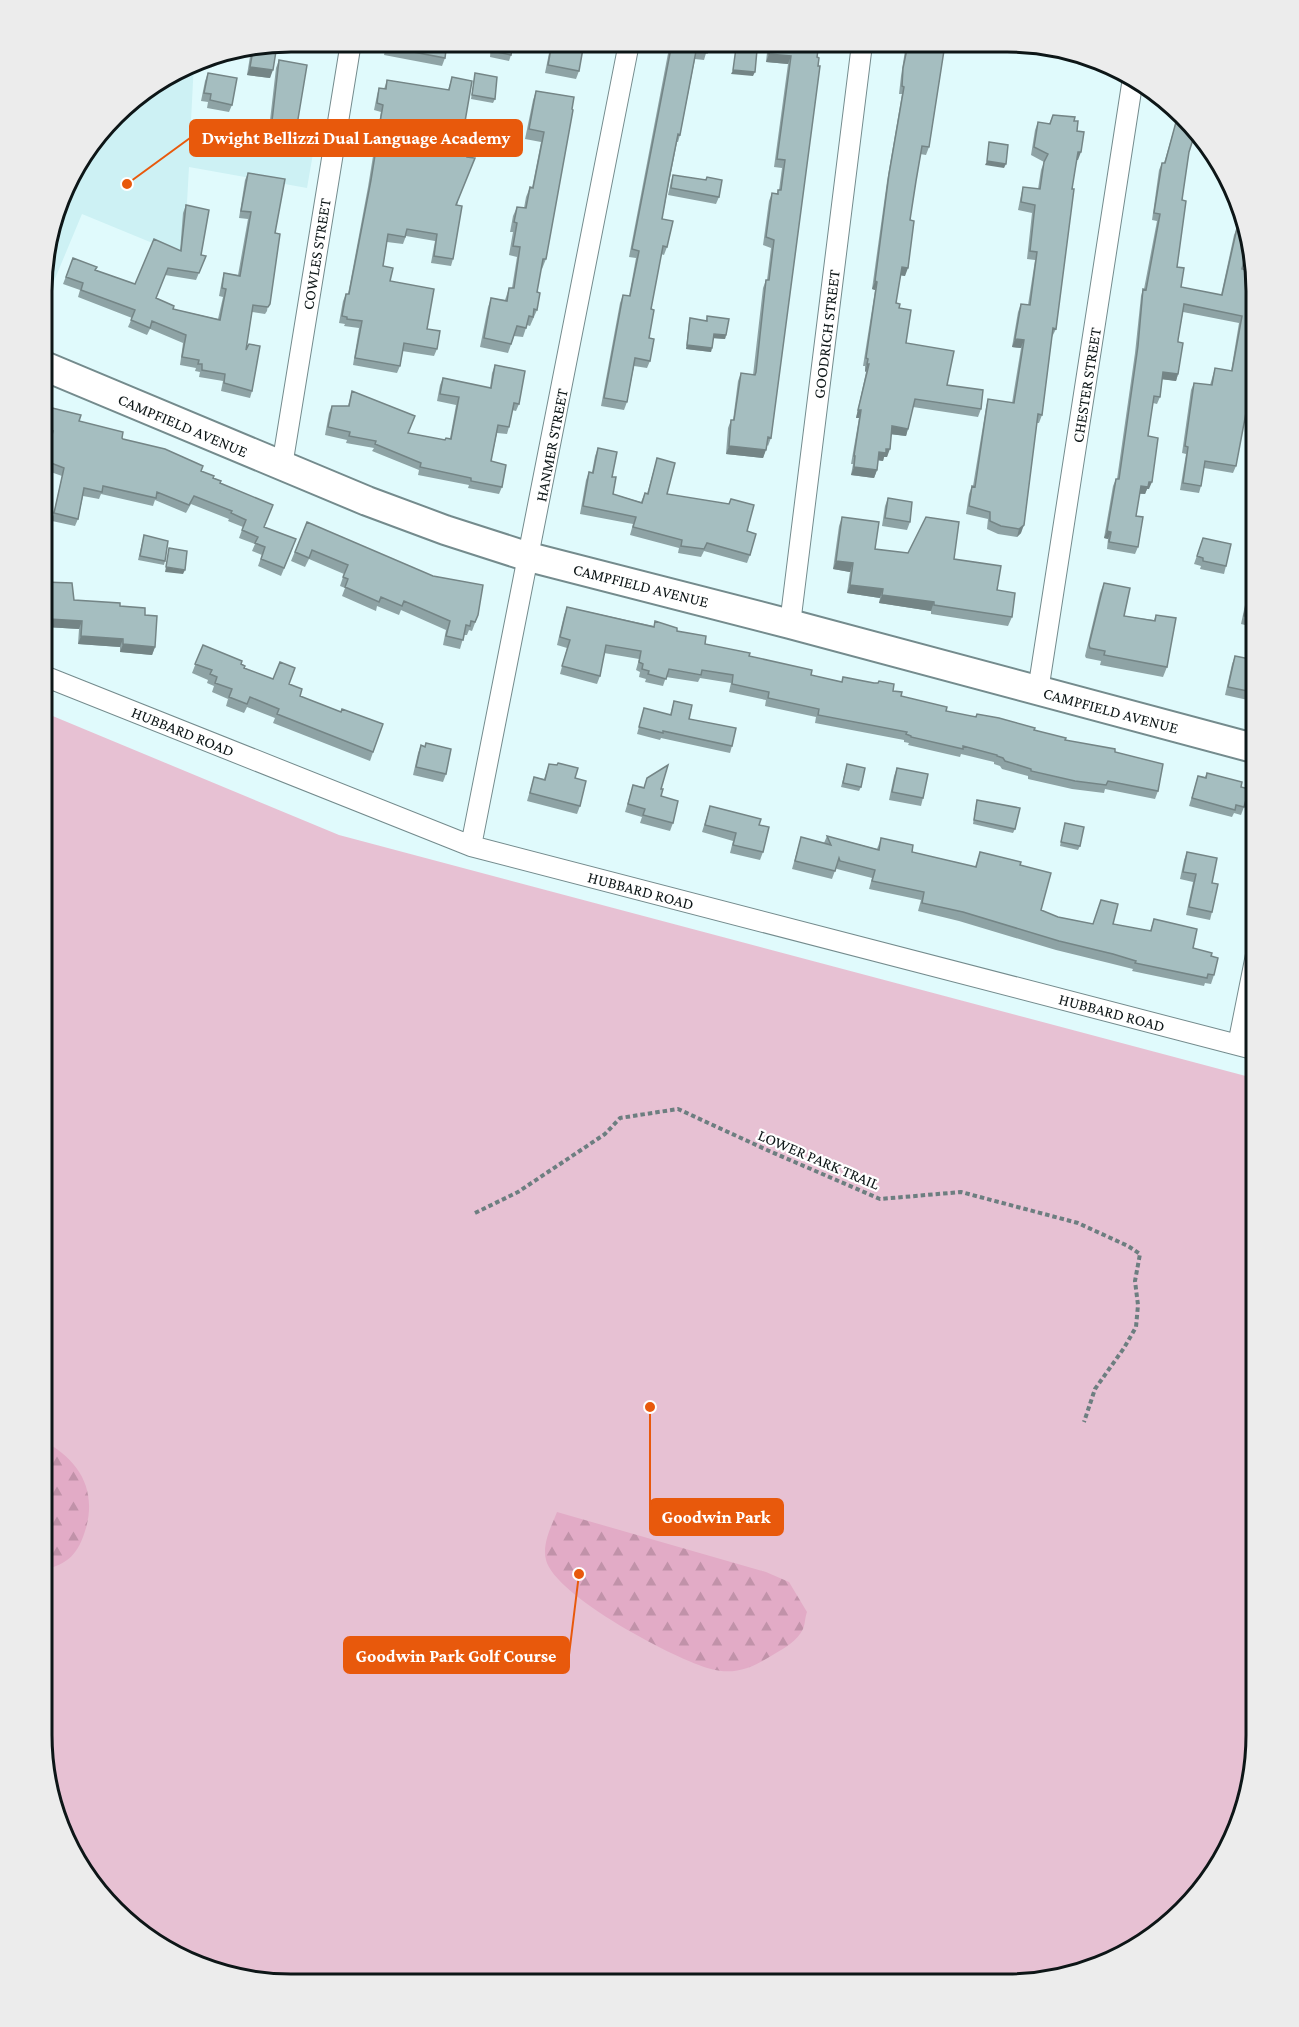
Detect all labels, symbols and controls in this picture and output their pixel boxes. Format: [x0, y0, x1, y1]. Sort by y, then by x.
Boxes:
callout: Dwight Bellizzi Dual Language Academy [190, 120, 522, 156]
text: Dwight Bellizzi Dual Language Academy [202, 128, 511, 148]
street label: COWLES STREET [299, 197, 334, 311]
street label: GOODRICH STREET [810, 268, 843, 400]
street label: CHESTER STREET [1069, 326, 1104, 444]
street label: HANMER STREET [532, 387, 571, 503]
street label: CAMPFIELD AVENUE [116, 390, 250, 461]
street label: CAMPFIELD AVENUE [571, 560, 711, 611]
street label: CAMPFIELD AVENUE [1042, 684, 1180, 737]
street label: HUBBARD ROAD [129, 703, 237, 760]
street label: HUBBARD ROAD [586, 868, 696, 913]
street label: HUBBARD ROAD [1057, 990, 1167, 1035]
street label: LOWER PARK TRAIL [756, 1126, 882, 1193]
callout: Goodwin Park [650, 1499, 783, 1535]
text: Goodwin Park [662, 1507, 771, 1527]
callout: Goodwin Park Golf Course [344, 1637, 569, 1673]
text: Goodwin Park Golf Course [356, 1646, 556, 1666]

